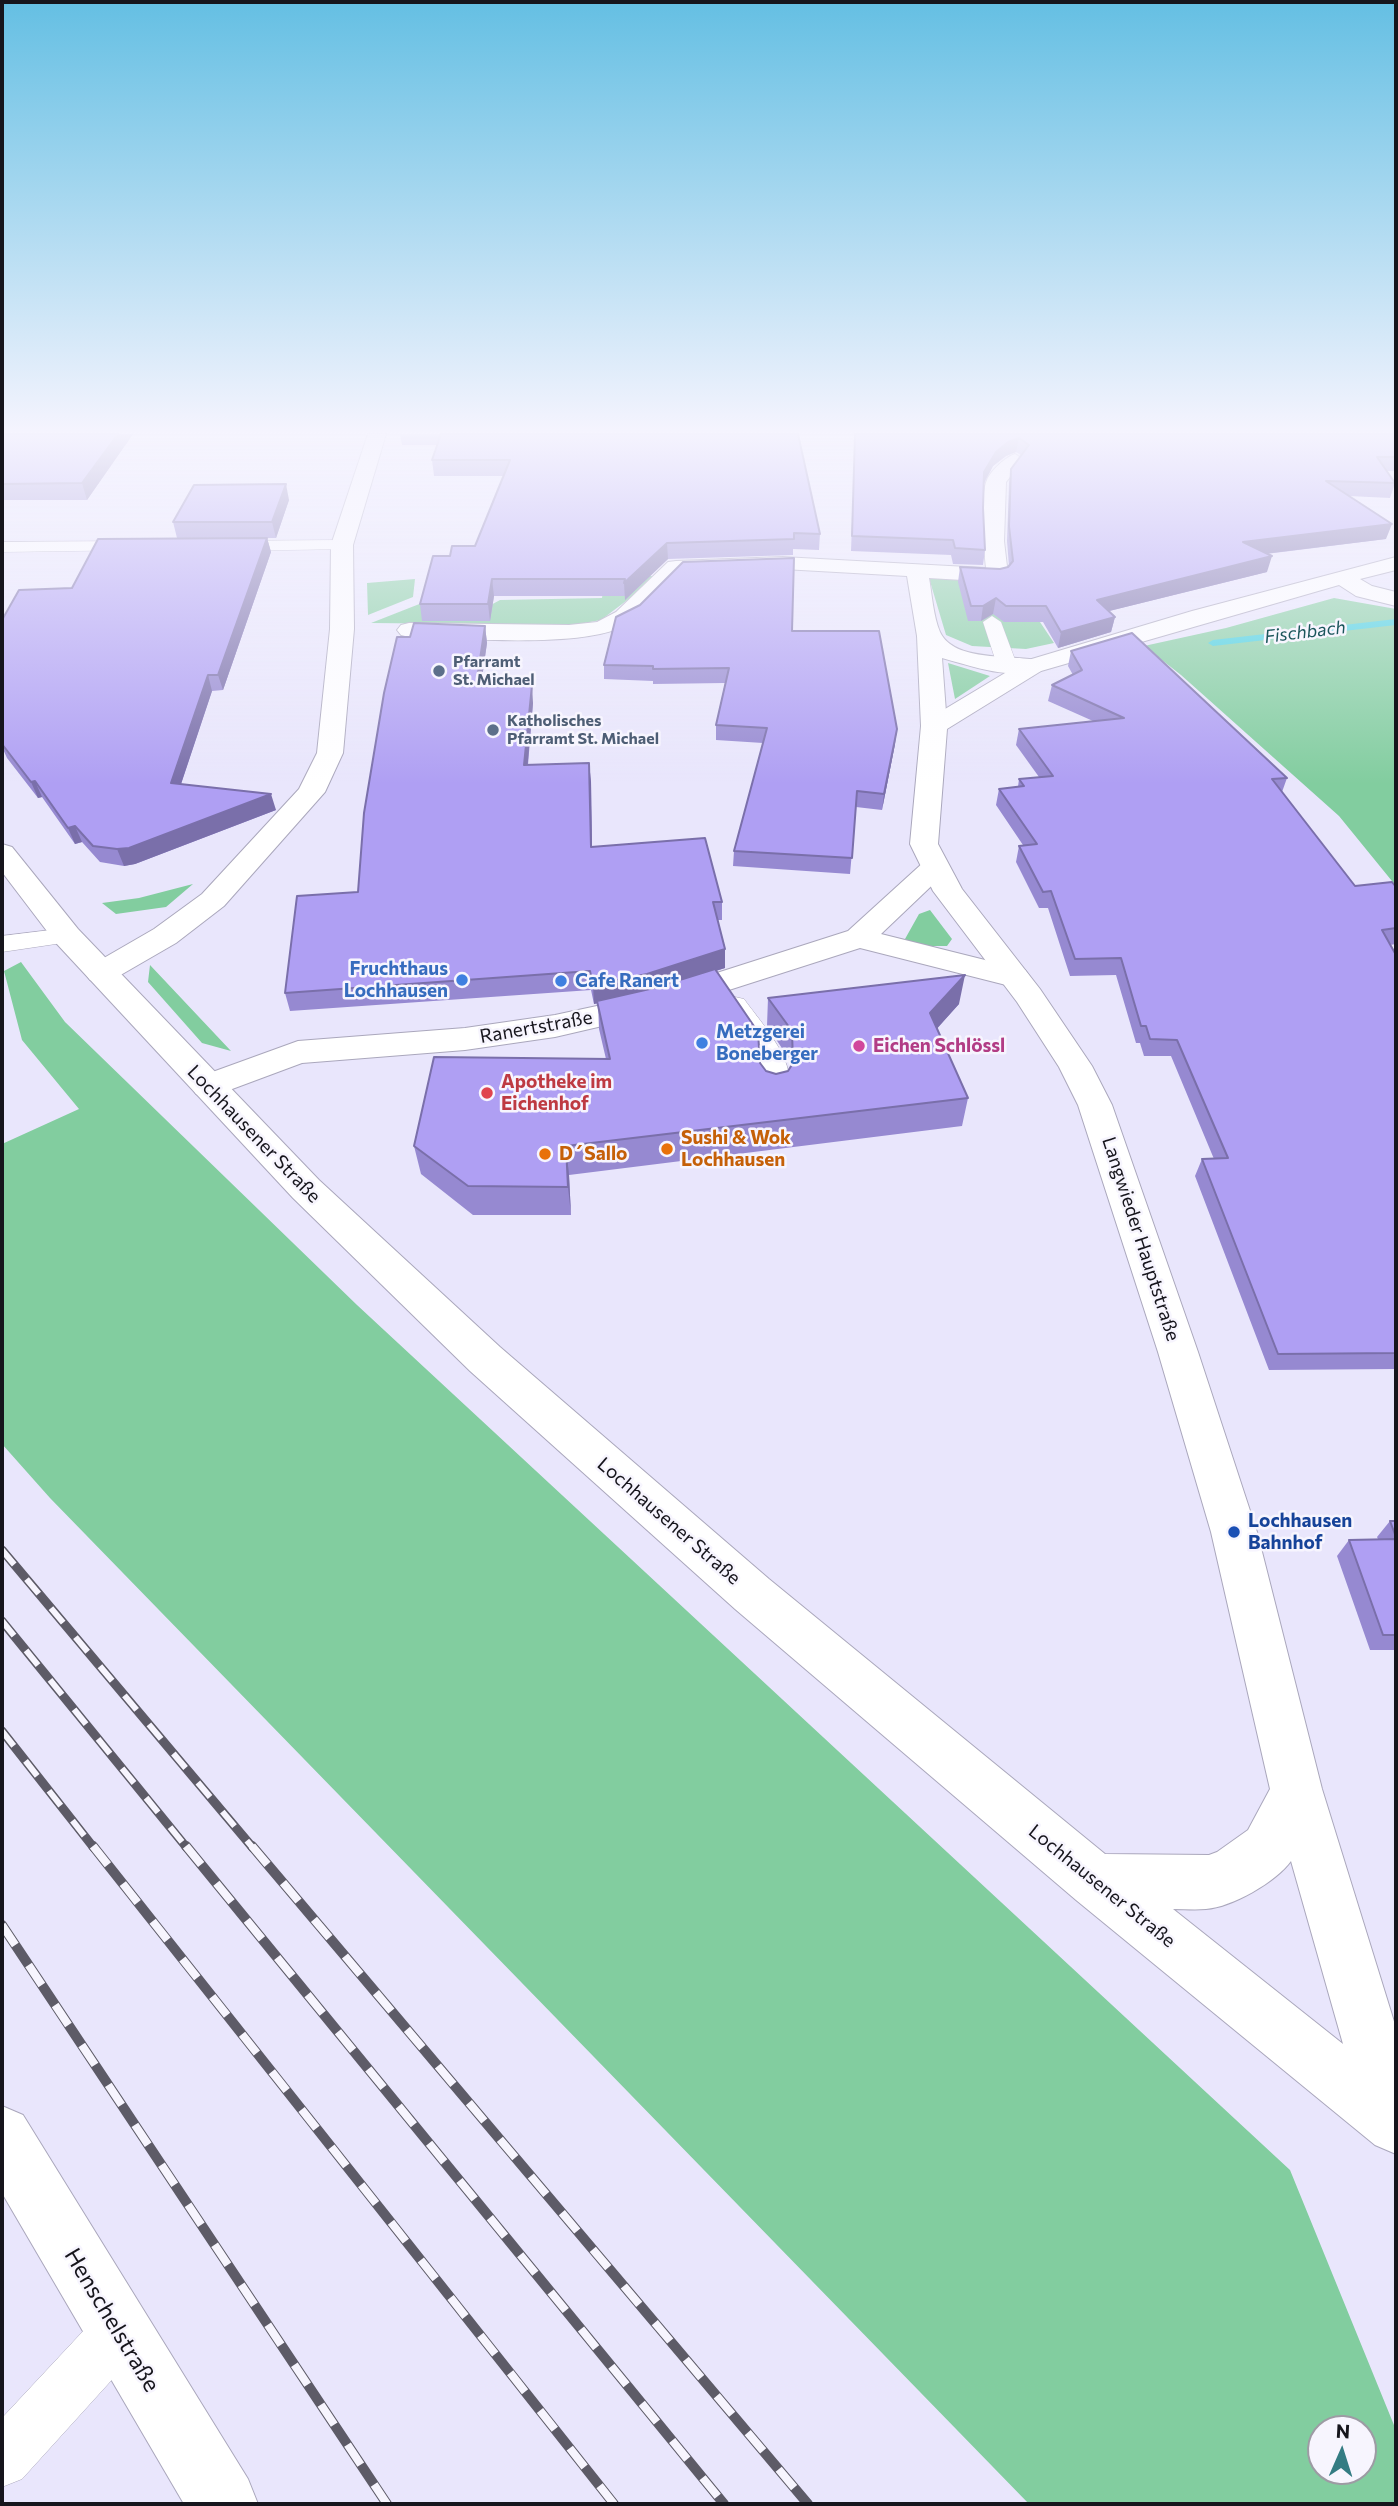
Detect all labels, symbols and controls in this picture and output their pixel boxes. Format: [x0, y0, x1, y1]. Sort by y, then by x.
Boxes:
water label: Fischbach [1263, 616, 1347, 648]
place label: Pfarramt St. Michael [453, 652, 535, 690]
marker: Pfarramt St. Michael [431, 663, 447, 679]
place label: Katholisches Pfarramt St. Michael [507, 711, 659, 749]
marker: Katholisches Pfarramt St. Michael [485, 722, 501, 738]
place label: Fruchthaus Lochhausen [344, 958, 448, 1002]
place label: Cafe Ranert [575, 970, 679, 992]
marker: Fruchthaus Lochhausen [454, 972, 470, 988]
marker: Cafe Ranert [553, 973, 569, 989]
street label: Ranertstraße [478, 1006, 594, 1048]
place label: Metzgerei Boneberger [716, 1021, 818, 1065]
marker: Metzgerei Boneberger [694, 1035, 710, 1051]
place label: Eichen Schlössl [873, 1035, 1005, 1057]
marker: Eichen Schlössl [851, 1038, 867, 1054]
street label: Lochhausener Straße [182, 1060, 326, 1208]
place label: Apotheke im Eichenhof [501, 1071, 612, 1115]
marker: Apotheke im Eichenhof [479, 1085, 495, 1101]
place label: Sushi & Wok Lochhausen [681, 1127, 791, 1171]
street label: Langwieder Hauptstraße [1097, 1134, 1185, 1344]
marker: Sushi & Wok Lochhausen [659, 1141, 675, 1157]
place label: D´Sallo [559, 1143, 627, 1165]
marker: D´Sallo [537, 1146, 553, 1162]
street label: Lochhausener Straße [593, 1453, 745, 1589]
place label: Lochhausen Bahnhof [1248, 1510, 1352, 1554]
marker: Lochhausen Bahnhof [1226, 1524, 1242, 1540]
street label: Lochhausener Straße [1024, 1820, 1180, 1952]
street label: Henschelstraße [58, 2243, 166, 2397]
north arrow [1307, 2415, 1377, 2485]
text: N [1335, 2419, 1351, 2442]

